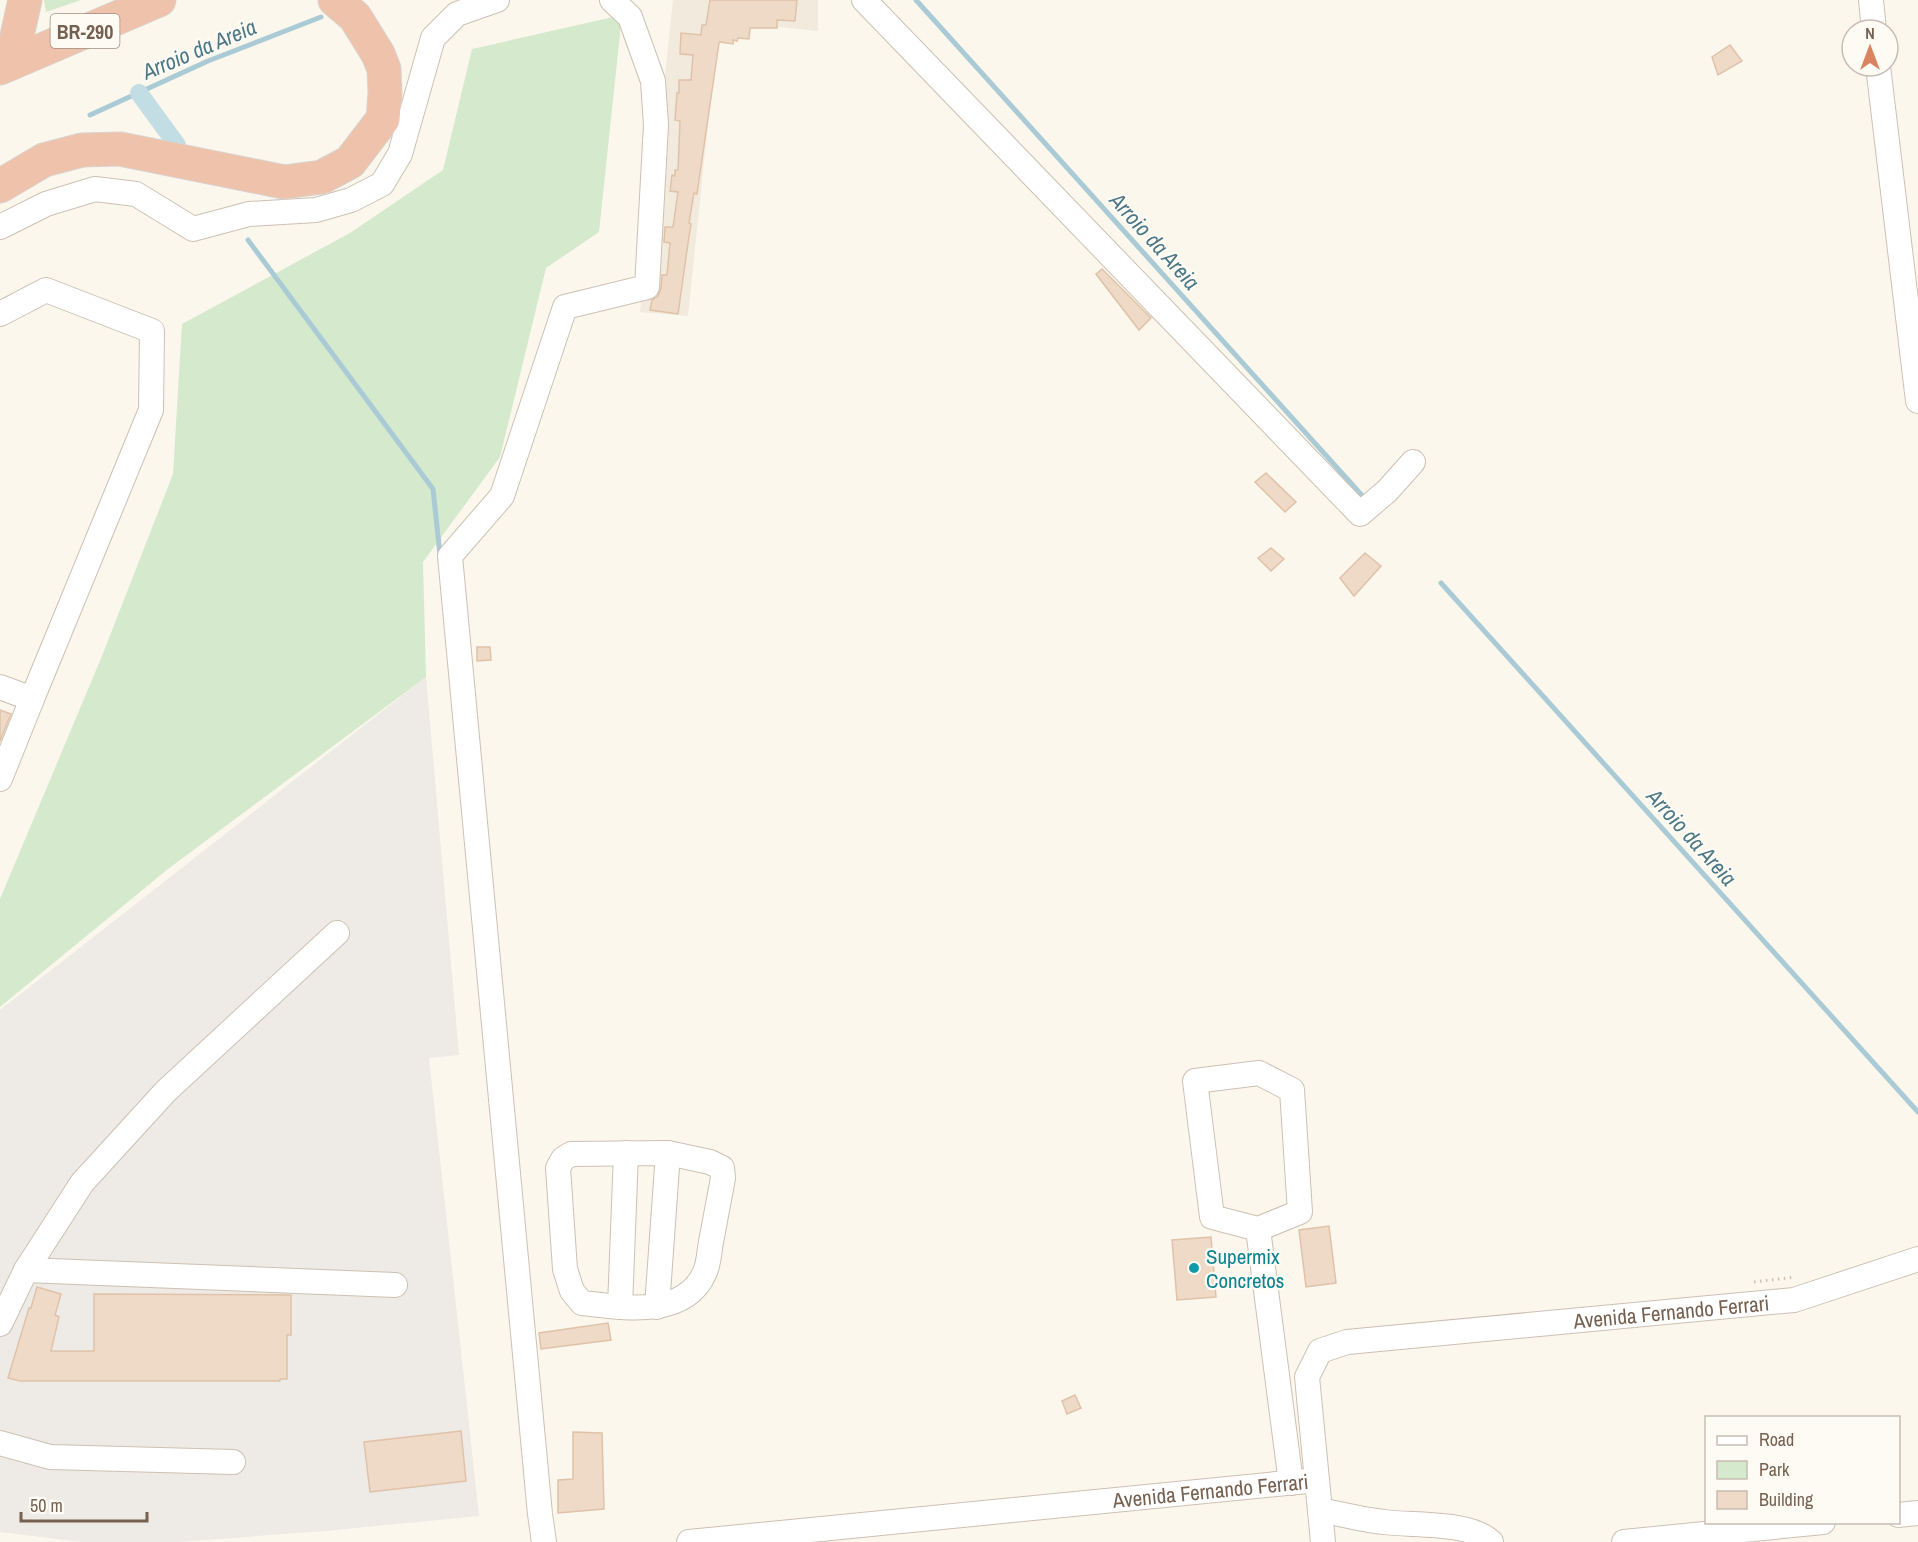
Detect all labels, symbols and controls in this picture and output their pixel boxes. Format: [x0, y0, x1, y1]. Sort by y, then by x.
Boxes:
water label: Arroio da Areia [136, 12, 261, 87]
road number: BR-290 [50, 14, 119, 48]
north arrow [1840, 18, 1900, 78]
text: N [1865, 22, 1875, 44]
water label: Arroio da Areia [1103, 185, 1207, 296]
water label: Arroio da Areia [1640, 781, 1744, 892]
place label: Supermix Concretos [1206, 1242, 1284, 1295]
marker: Supermix Concretos [1187, 1261, 1201, 1275]
street label: Avenida Fernando Ferrari [1571, 1288, 1770, 1335]
legend [1705, 1416, 1900, 1524]
text: Road [1759, 1427, 1794, 1452]
text: Park [1759, 1457, 1790, 1482]
street label: Avenida Fernando Ferrari [1110, 1466, 1310, 1515]
scale bar [21, 1485, 147, 1523]
text: Building [1759, 1487, 1814, 1512]
text: 50 m [30, 1493, 63, 1518]

